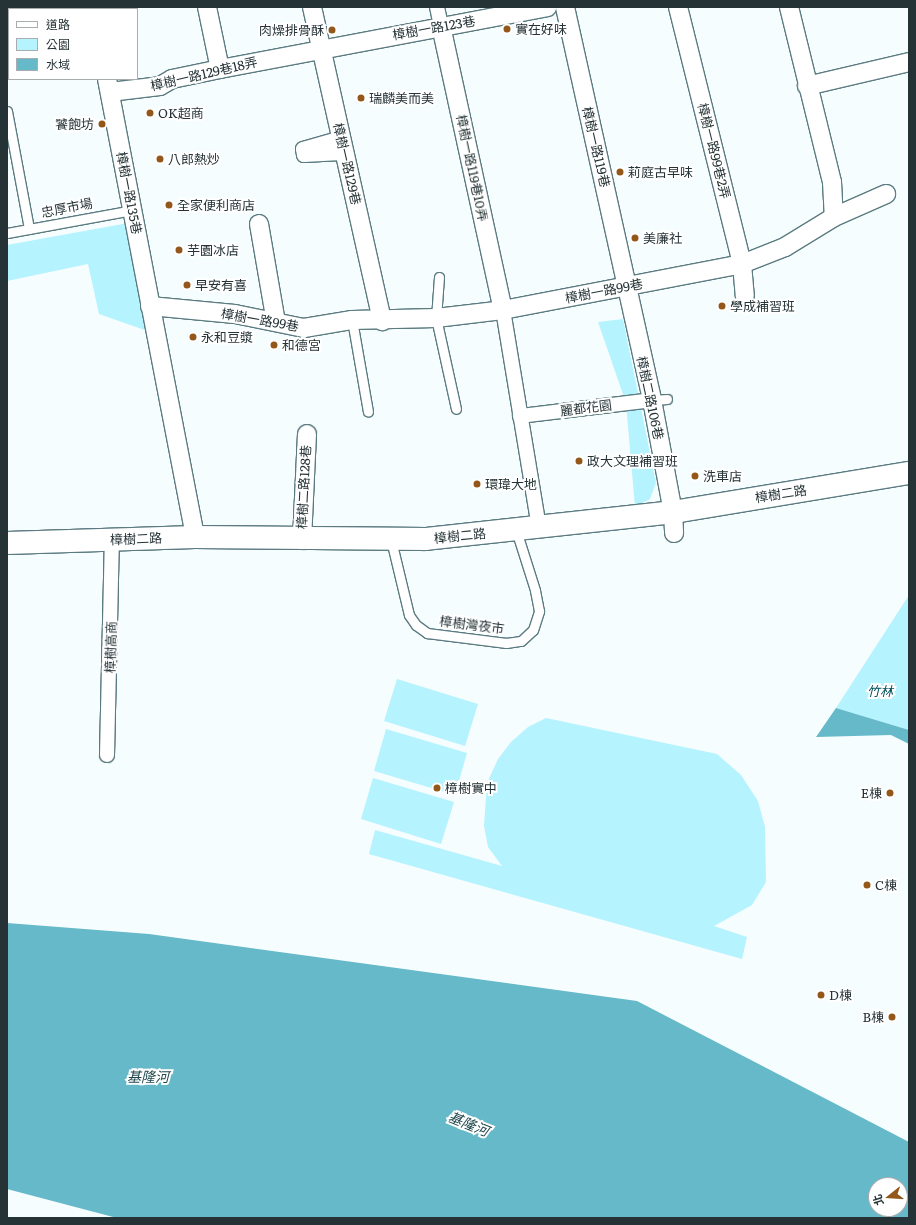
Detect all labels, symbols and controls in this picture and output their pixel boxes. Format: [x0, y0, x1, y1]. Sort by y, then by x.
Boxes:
legend [8, 8, 138, 80]
street label: 樟樹一路123巷 [391, 13, 477, 43]
text: 道路 [46, 15, 70, 33]
place label: 實在好味 [515, 21, 567, 37]
place label: 肉燥排骨酥 [259, 22, 324, 38]
marker: 實在好味 [502, 24, 512, 34]
marker: 肉燥排骨酥 [327, 25, 337, 35]
text: 公園 [46, 35, 70, 53]
street label: 樟樹一路129巷18弄 [149, 54, 259, 94]
text: 水域 [46, 55, 70, 73]
place label: 瑞麟美而美 [369, 90, 434, 106]
marker: 瑞麟美而美 [356, 93, 366, 103]
street label: 樟樹一路99巷2弄 [695, 101, 733, 201]
place label: OK超商 [158, 105, 204, 121]
street label: 樟樹一路119巷 [579, 105, 613, 189]
marker: OK超商 [145, 108, 155, 118]
street label: 樟樹一路119巷10弄 [453, 113, 491, 223]
place label: 饕飽坊 [55, 116, 94, 132]
marker: 饕飽坊 [97, 119, 107, 129]
street label: 樟樹一路129巷 [330, 121, 364, 207]
street label: 樟樹一路135巷 [113, 150, 145, 236]
place label: 八郎熱炒 [168, 151, 220, 167]
marker: 八郎熱炒 [155, 154, 165, 164]
place label: 莉庭古早味 [628, 164, 693, 180]
marker: 莉庭古早味 [615, 167, 625, 177]
street label: 忠厚市場 [40, 195, 94, 221]
place label: 全家便利商店 [177, 197, 255, 213]
marker: 全家便利商店 [164, 200, 174, 210]
place label: 美廉社 [643, 230, 682, 246]
marker: 美廉社 [630, 233, 640, 243]
place label: 芋園冰店 [187, 242, 239, 258]
marker: 芋園冰店 [174, 245, 184, 255]
street label: 樟樹一路99巷 [564, 276, 644, 306]
place label: 早安有喜 [195, 277, 247, 293]
marker: 早安有喜 [182, 280, 192, 290]
place label: 學成補習班 [730, 298, 795, 314]
marker: 學成補習班 [717, 301, 727, 311]
street label: 樟樹一路99巷 [220, 305, 300, 335]
place label: 永和豆漿 [201, 329, 253, 345]
marker: 永和豆漿 [188, 332, 198, 342]
place label: 和德宮 [282, 337, 321, 353]
marker: 和德宮 [269, 340, 279, 350]
street label: 樟樹二路106巷 [634, 355, 666, 441]
street label: 麗都花園 [559, 397, 613, 419]
street label: 樟樹二路128巷 [294, 445, 314, 529]
place label: 政大文理補習班 [587, 453, 678, 469]
marker: 政大文理補習班 [574, 456, 584, 466]
place label: 洗車店 [703, 468, 742, 484]
marker: 洗車店 [690, 471, 700, 481]
place label: 環瑋大地 [485, 476, 537, 492]
marker: 環瑋大地 [472, 479, 482, 489]
street label: 樟樹二路 [754, 482, 808, 506]
street label: 樟樹二路 [433, 526, 487, 546]
street label: 樟樹二路 [110, 530, 162, 548]
street label: 樟樹灣夜市 [439, 613, 505, 637]
street label: 樟樹高商 [102, 621, 120, 673]
park label: 竹林 [867, 683, 893, 699]
place label: 樟樹實中 [445, 780, 497, 796]
marker: 樟樹實中 [432, 783, 442, 793]
place label: E棟 [861, 785, 882, 801]
marker: E棟 [885, 788, 895, 798]
place label: C棟 [875, 877, 897, 893]
marker: C棟 [862, 880, 872, 890]
place label: D棟 [829, 987, 852, 1003]
marker: D棟 [816, 990, 826, 1000]
place label: B棟 [862, 1009, 884, 1025]
marker: B棟 [887, 1012, 897, 1022]
water label: 基隆河 [127, 1068, 169, 1084]
water label: 基隆河 [446, 1107, 492, 1139]
north arrow [868, 1177, 908, 1217]
text: 北 [868, 1193, 887, 1208]

